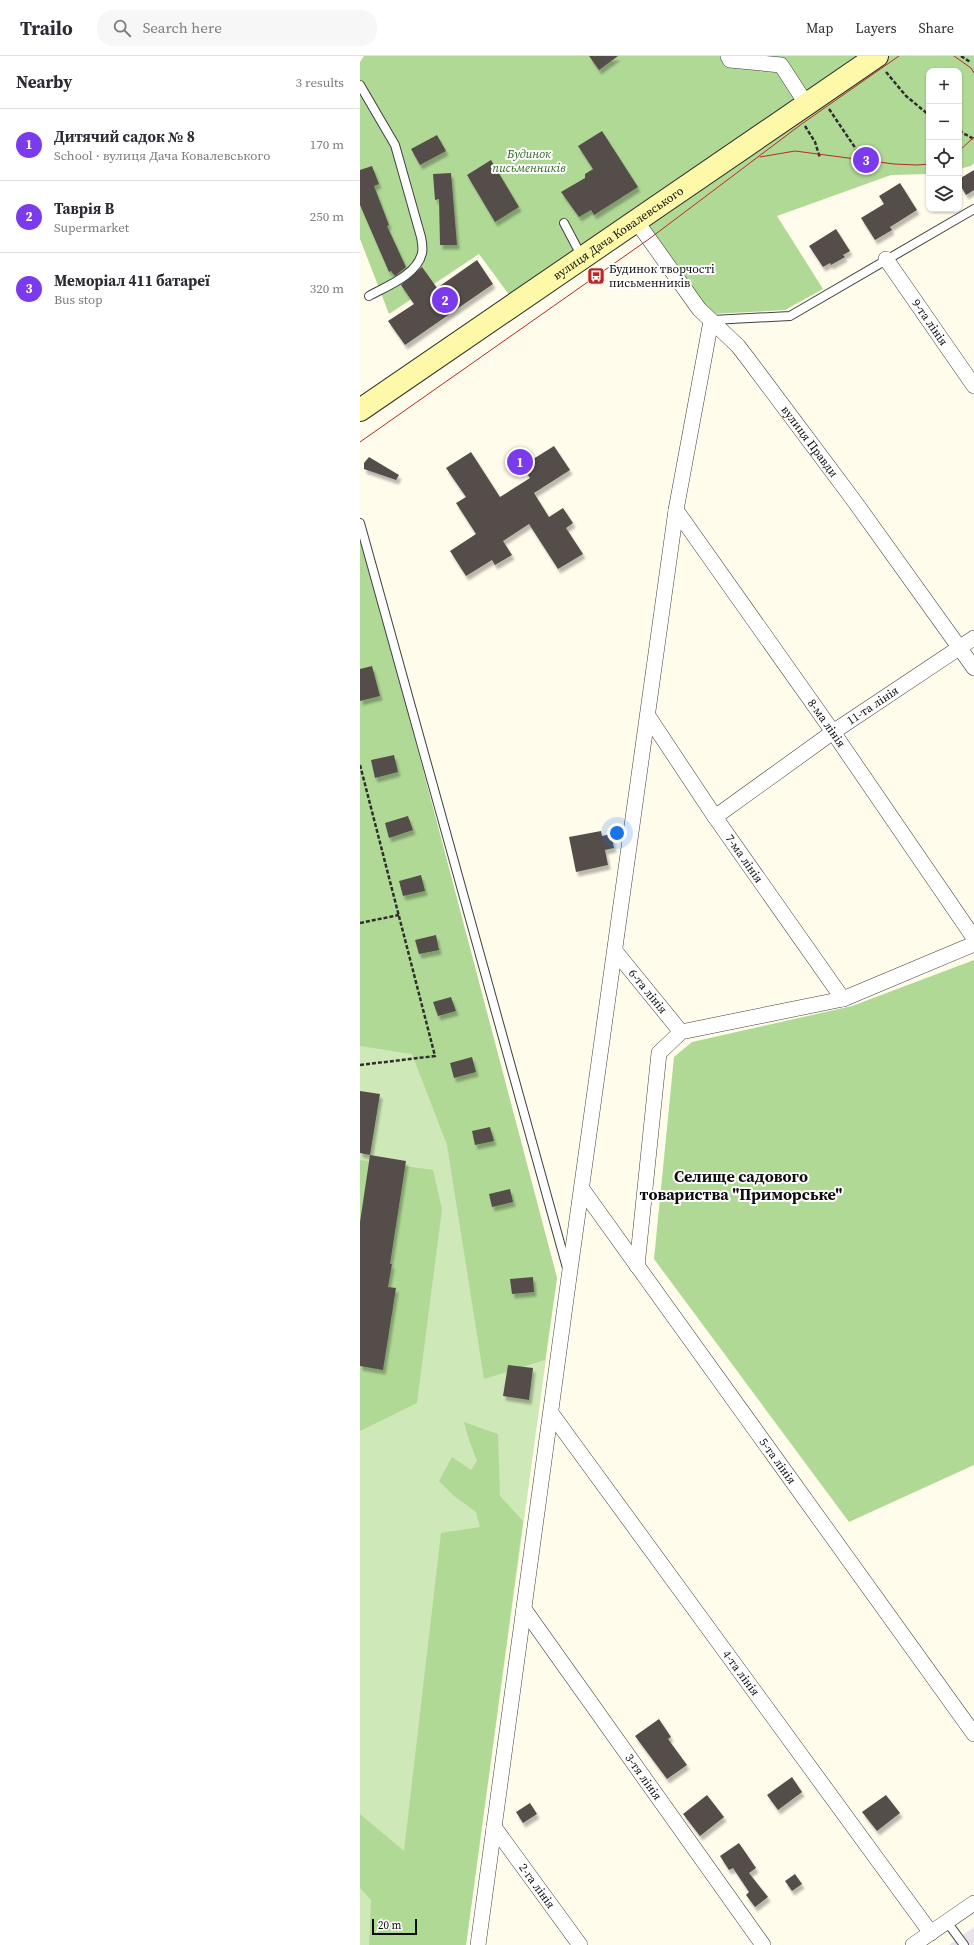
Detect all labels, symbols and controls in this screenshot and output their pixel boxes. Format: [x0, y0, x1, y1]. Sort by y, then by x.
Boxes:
search box [97, 10, 377, 46]
text: Trailo [20, 15, 73, 41]
icon: search [111, 17, 133, 39]
text: Search here [143, 17, 222, 38]
text: Map [806, 18, 833, 38]
text: Layers [855, 18, 897, 38]
text: Share [919, 18, 954, 38]
map controls [926, 68, 962, 212]
button: + [926, 68, 962, 104]
text: Nearby [16, 70, 72, 94]
text: 3 results [296, 74, 344, 91]
button: − [926, 104, 962, 140]
text: Дитячий садок № 8 [54, 126, 195, 147]
text: 1 [25, 136, 33, 153]
text: 170 m [310, 136, 344, 153]
button: locate [926, 140, 962, 176]
pin: 3 [853, 145, 879, 175]
park label: Будинок письменників [492, 146, 566, 176]
text: School · вулиця Дача Ковалевського [54, 147, 270, 164]
button: layers [926, 176, 962, 212]
street label: вулиця Дача Ковалевського [550, 183, 687, 284]
text: Таврія В [54, 198, 114, 219]
text: 2 [25, 208, 33, 225]
text: 250 m [310, 208, 344, 225]
text: Supermarket [54, 219, 129, 236]
place label: Будинок творчості письменників [609, 261, 715, 291]
bus stop icon: Будинок творчості письменників [586, 266, 606, 286]
text: Меморіал 411 батареї [54, 270, 210, 291]
text: 3 [25, 280, 33, 297]
text: 320 m [310, 280, 344, 297]
pin: 2 [432, 285, 458, 315]
text: Bus stop [54, 291, 103, 308]
street label: 9-та лінія [908, 296, 952, 349]
street label: вулиця Правди [778, 402, 842, 481]
pin: 1 [507, 447, 533, 477]
street label: 11-та лінія [844, 683, 902, 729]
street label: 8-ма лінія [804, 696, 849, 750]
your location [607, 823, 627, 843]
street label: 7-ма лінія [722, 831, 767, 886]
street label: 6-та лінія [625, 966, 671, 1017]
district label: Селище садового товариства "Приморське" [639, 1165, 843, 1205]
street label: 5-та лінія [756, 1435, 800, 1487]
street label: 4-та лінія [719, 1647, 763, 1699]
street label: 3-тя лінія [621, 1751, 665, 1803]
street label: 2-га лінія [515, 1860, 559, 1912]
scale bar [372, 1917, 417, 1936]
text: 20 m [378, 1918, 401, 1933]

